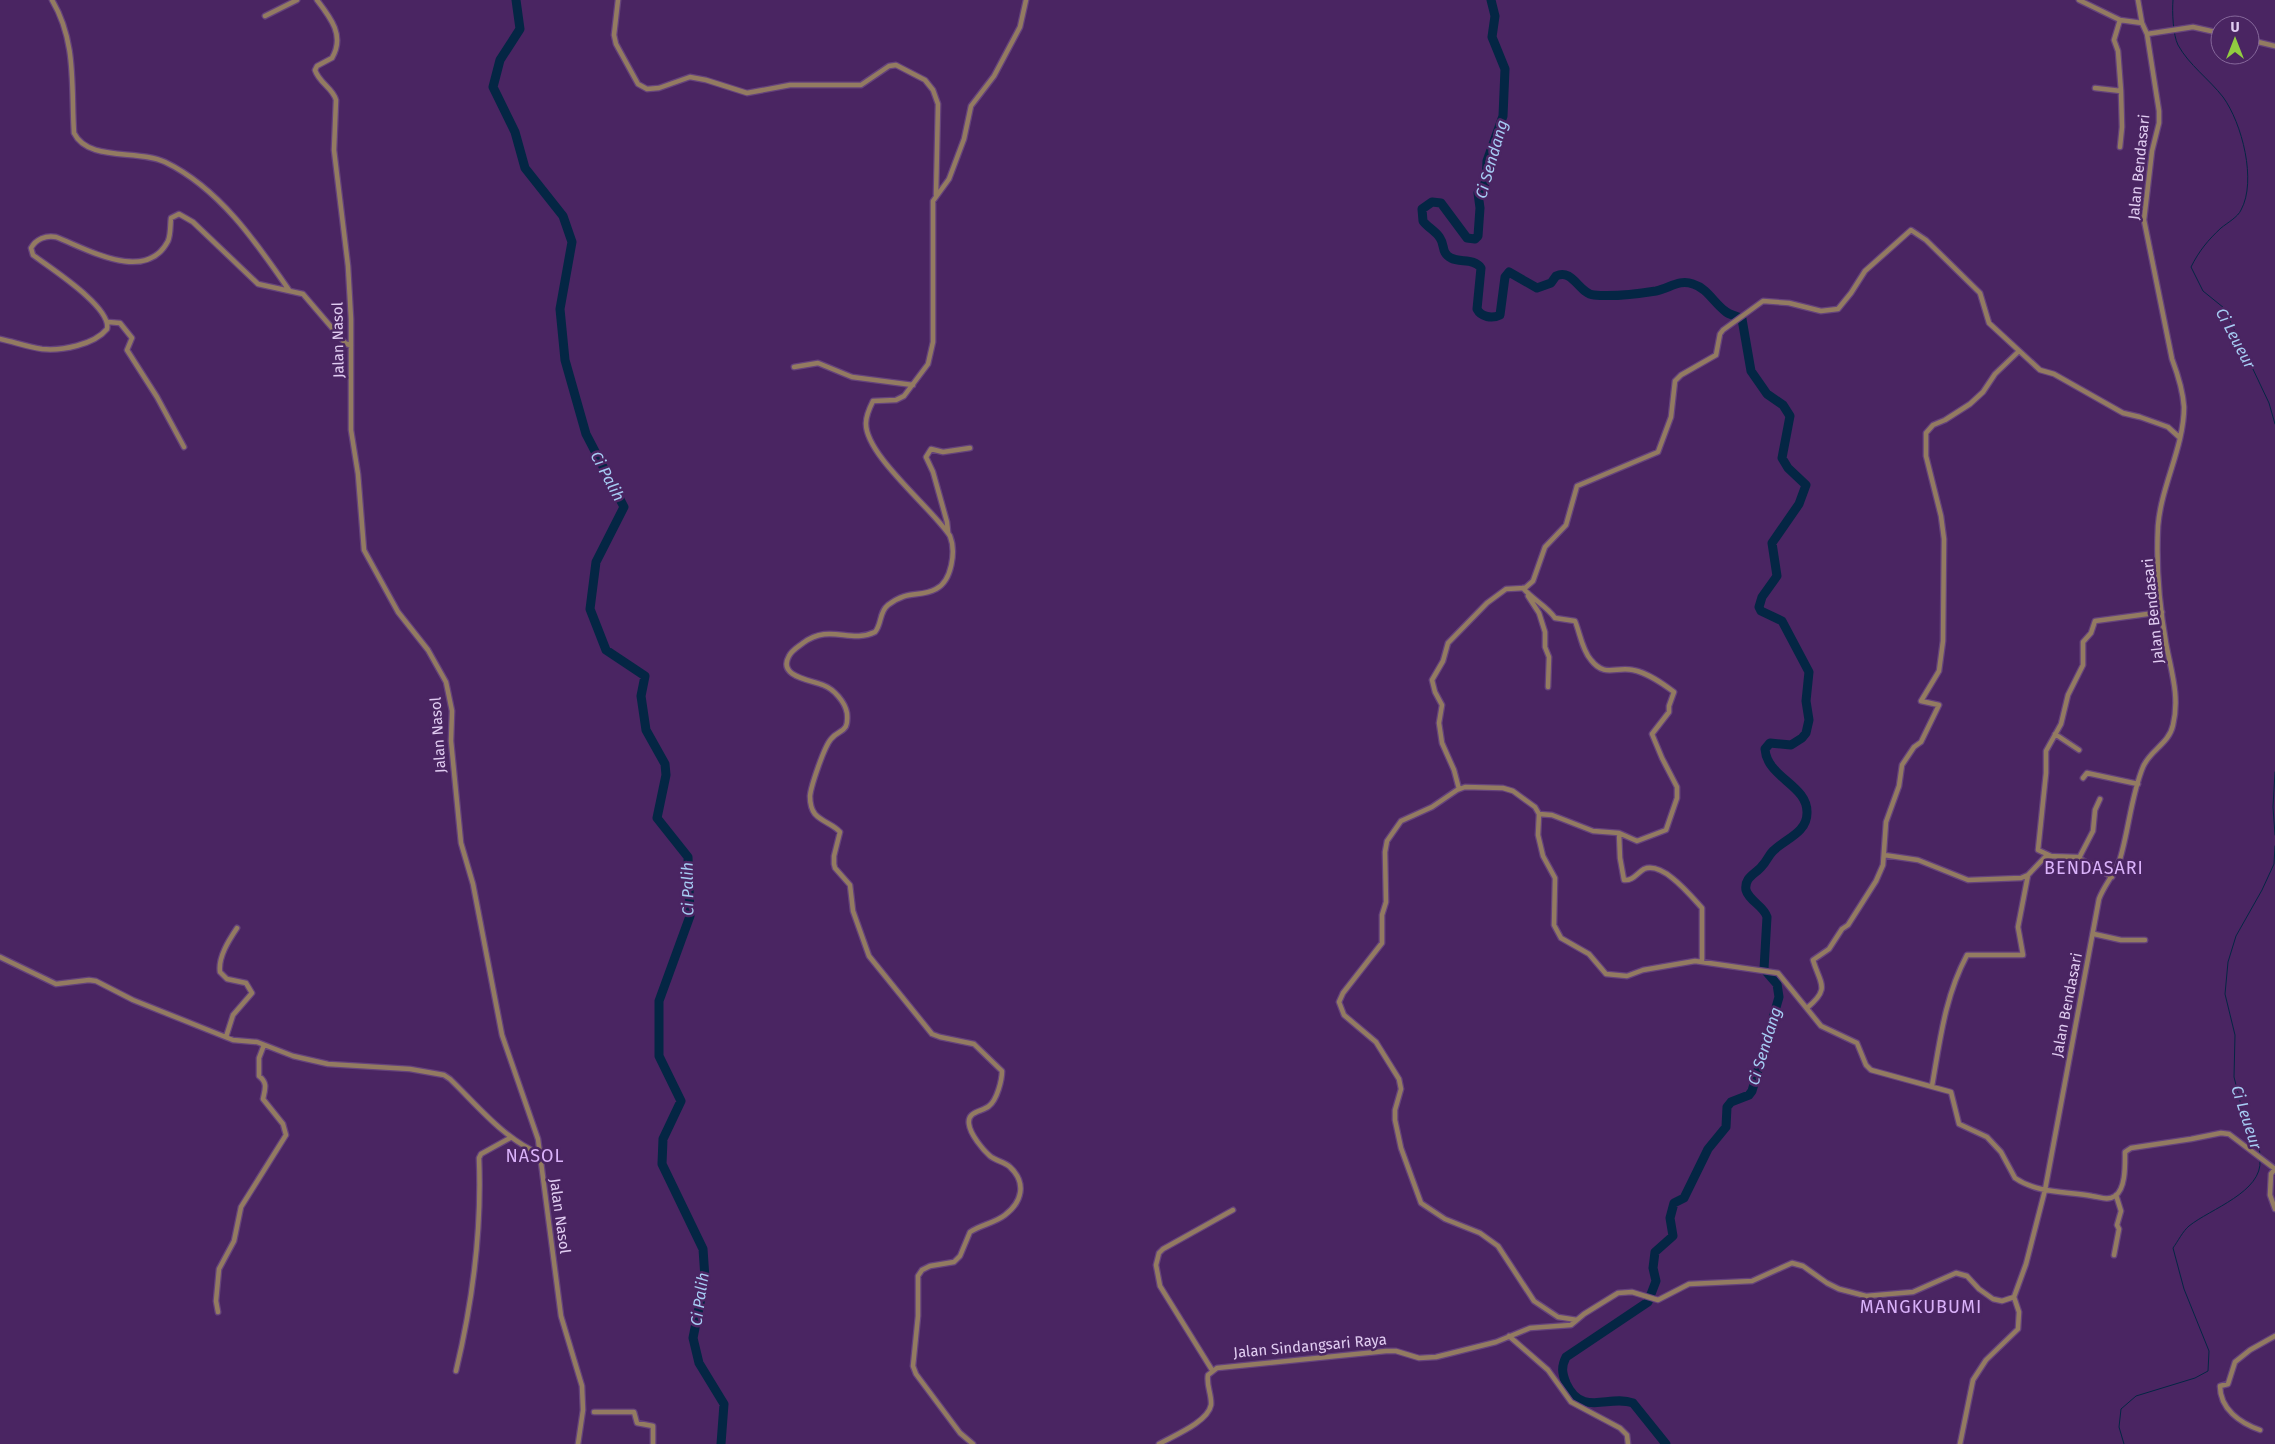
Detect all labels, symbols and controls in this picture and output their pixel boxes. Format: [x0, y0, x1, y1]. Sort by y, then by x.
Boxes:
north arrow [2210, 15, 2260, 65]
text: U [2230, 19, 2240, 36]
street label: Jalan Bendasari [2125, 113, 2153, 221]
water label: Ci Sendang [1471, 118, 1512, 201]
street label: Jalan Nasol [328, 301, 348, 378]
water label: Ci Leueur [2212, 305, 2260, 373]
water label: Ci Palih [587, 448, 629, 504]
street label: Jalan Bendasari [2139, 557, 2167, 665]
street label: Jalan Nasol [426, 696, 450, 774]
district label: BENDASARI [2044, 857, 2144, 879]
water label: Ci Palih [678, 862, 697, 916]
street label: Jalan Bendasari [2048, 951, 2086, 1059]
water label: Ci Sendang [1744, 1005, 1785, 1088]
water label: Ci Leueur [2227, 1083, 2266, 1152]
district label: NASOL [506, 1145, 564, 1167]
street label: Jalan Nasol [546, 1177, 574, 1256]
water label: Ci Palih [686, 1271, 713, 1327]
district label: MANGKUBUMI [1860, 1296, 1982, 1318]
street label: Jalan Sindangsari Raya [1233, 1330, 1387, 1362]

